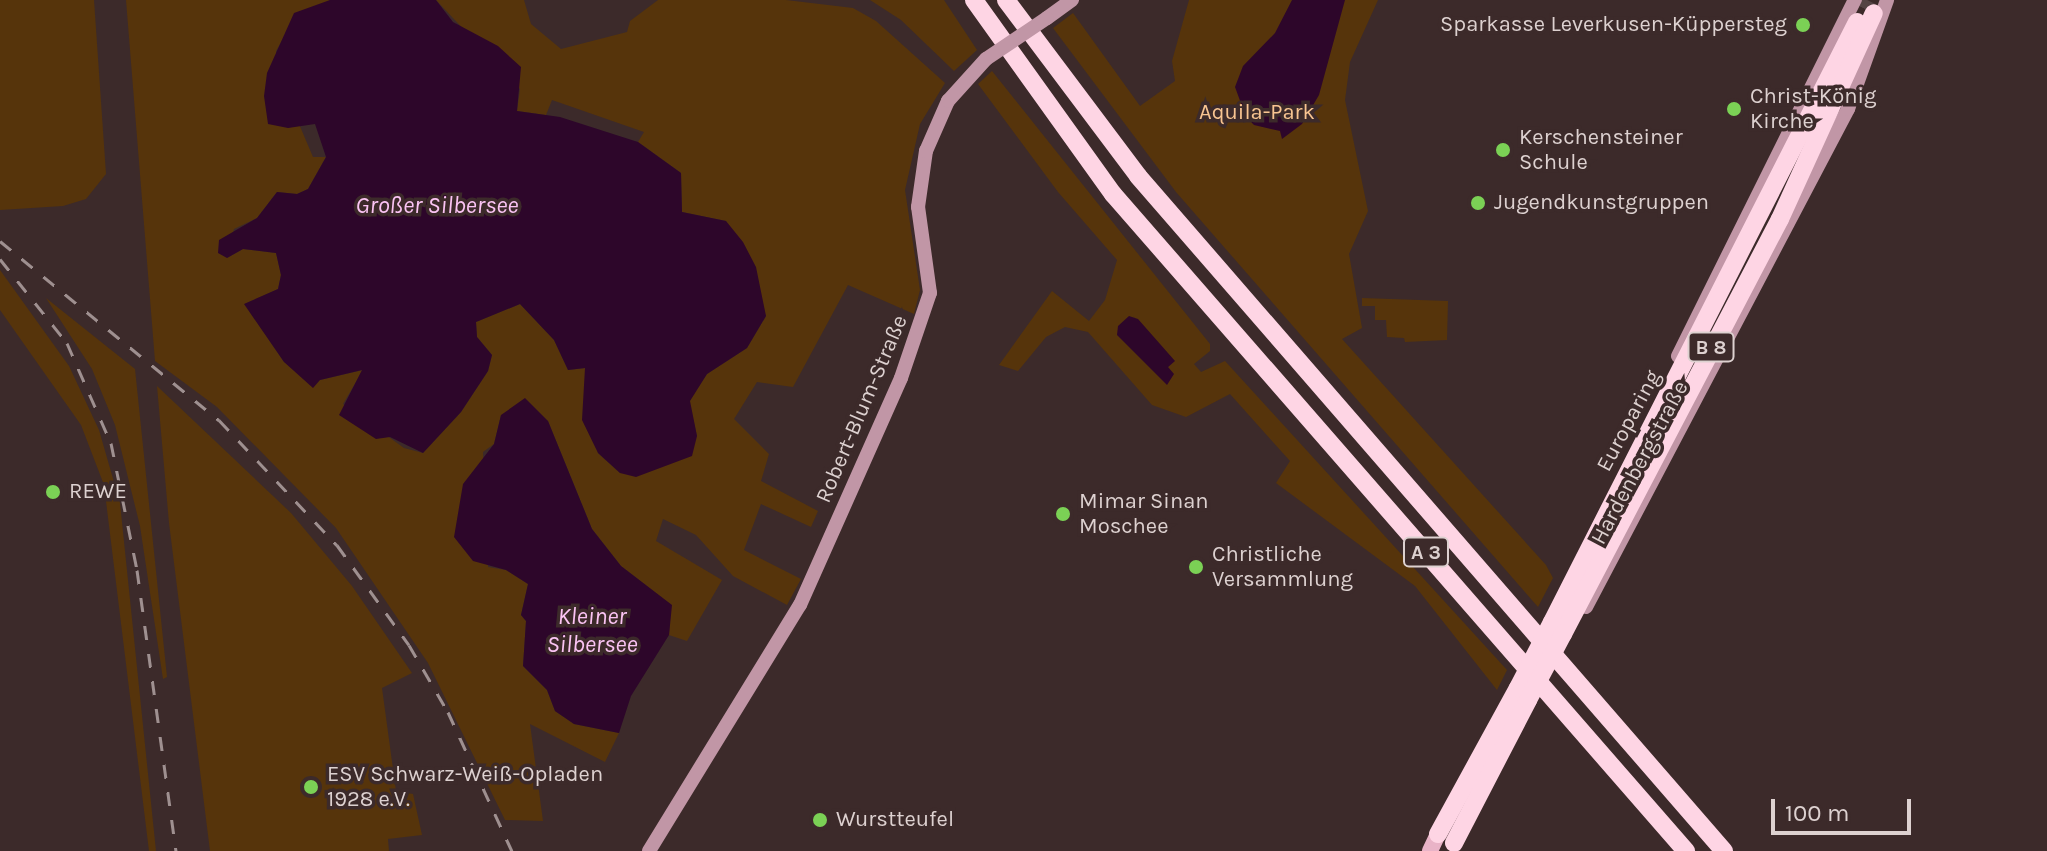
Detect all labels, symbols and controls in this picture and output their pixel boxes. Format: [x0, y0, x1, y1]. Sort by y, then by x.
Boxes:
place label: Sparkasse Leverkusen-Küppersteg [1440, 12, 1787, 38]
marker: Sparkasse Leverkusen-Küppersteg [1794, 16, 1812, 34]
place label: Christ-König Kirche [1750, 83, 1876, 134]
park label: Aquila-Park [1199, 100, 1315, 126]
marker: Christ-König Kirche [1725, 100, 1743, 118]
place label: Kerschensteiner Schule [1519, 124, 1683, 176]
marker: Kerschensteiner Schule [1494, 141, 1512, 159]
place label: Jugendkunstgruppen [1494, 190, 1709, 216]
water label: Großer Silbersee [356, 192, 518, 220]
marker: Jugendkunstgruppen [1469, 194, 1487, 212]
street label: Robert-Blum-Straße [810, 311, 914, 507]
road number: B 8 [1687, 331, 1735, 363]
street label: Europaring [1591, 366, 1667, 476]
street label: Hardenbergstraße [1586, 377, 1694, 549]
place label: REWE [69, 479, 127, 505]
marker: REWE [44, 483, 62, 501]
place label: Mimar Sinan Moschee [1079, 488, 1209, 540]
marker: Mimar Sinan Moschee [1054, 505, 1072, 523]
road number: A 3 [1402, 536, 1450, 568]
place label: Christliche Versammlung [1212, 541, 1353, 592]
marker: Christliche Versammlung [1187, 558, 1205, 576]
water label: Kleiner Silbersee [546, 603, 638, 659]
place label: ESV Schwarz-Weiß-Opladen 1928 e.V. [327, 761, 603, 812]
marker: ESV Schwarz-Weiß-Opladen 1928 e.V. [302, 778, 320, 796]
scale bar [1775, 783, 1915, 833]
text: 100 m [1785, 799, 1850, 827]
place label: Wurstteufel [836, 807, 954, 833]
marker: Wurstteufel [811, 811, 829, 829]

